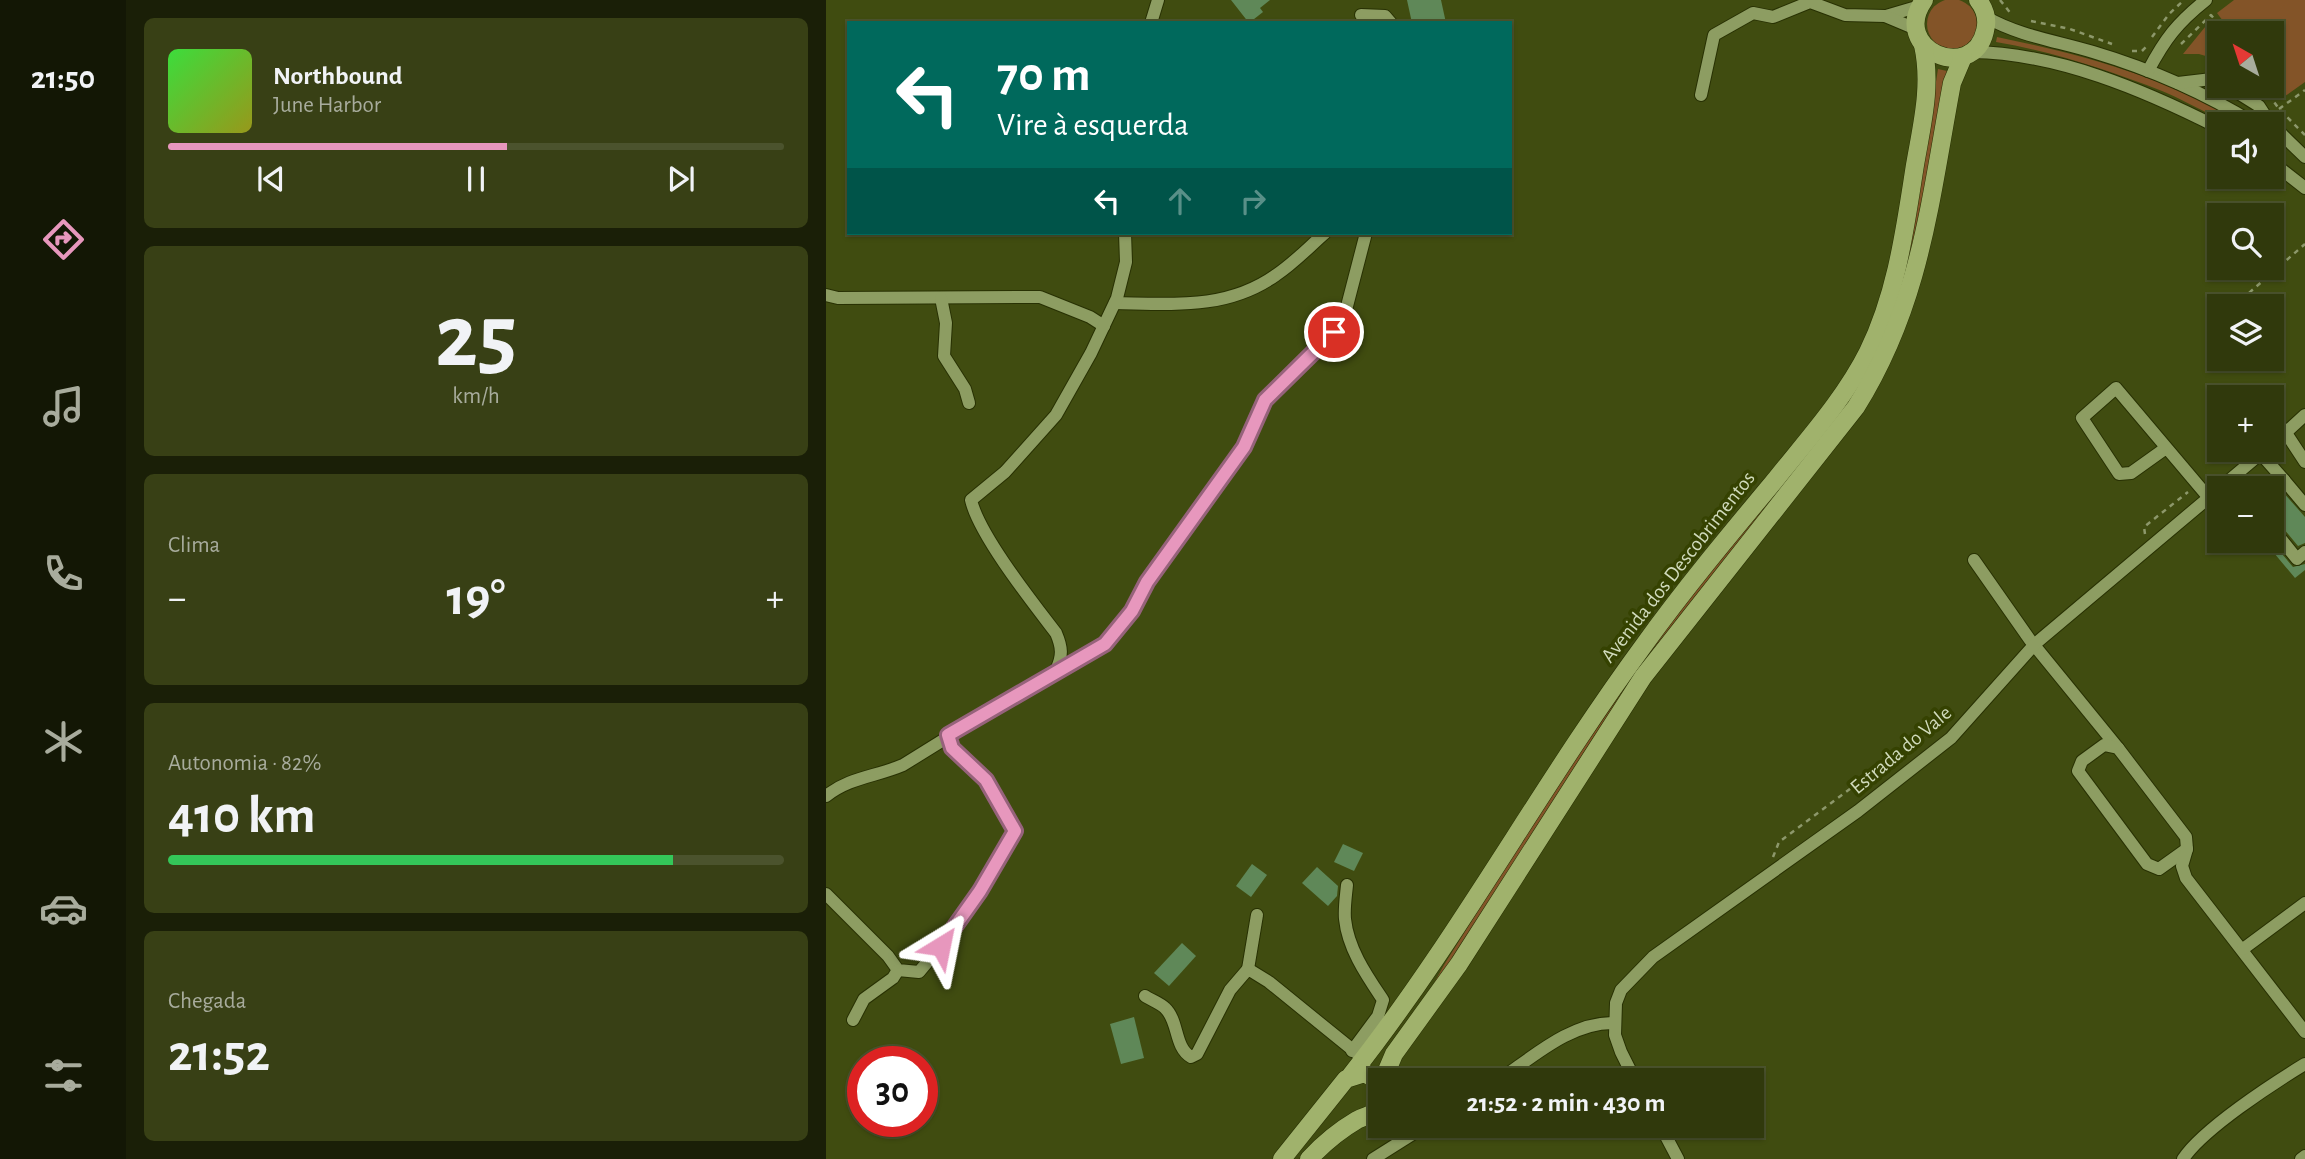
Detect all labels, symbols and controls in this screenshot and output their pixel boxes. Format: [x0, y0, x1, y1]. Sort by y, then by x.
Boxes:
north arrow [2207, 21, 2284, 98]
map controls [2207, 21, 2284, 553]
icon: left [882, 49, 973, 140]
text: 70 m [997, 51, 1091, 100]
text: 21:50 [31, 62, 95, 94]
text: Northbound [273, 63, 402, 89]
text: June Harbor [273, 94, 381, 117]
text: Vire à esquerda [997, 109, 1189, 141]
button: sound [2207, 112, 2284, 189]
icon: previous [252, 160, 290, 198]
icon: pause [457, 160, 495, 198]
icon: next [662, 160, 700, 198]
icon: left [1088, 182, 1126, 220]
icon: ahead [1161, 182, 1199, 220]
icon: right [1234, 182, 1272, 220]
button: search [2207, 203, 2284, 280]
icon: directions [39, 215, 88, 264]
text: 25 [435, 292, 517, 383]
button: layers [2207, 294, 2284, 371]
pin [1304, 302, 1364, 362]
icon: arrive [1315, 313, 1353, 351]
icon: music [39, 382, 88, 431]
text: km/h [452, 385, 500, 408]
button: + [2207, 385, 2284, 462]
street label: Avenida dos Descobrimentos [1597, 468, 1759, 666]
button: − [2207, 476, 2284, 553]
text: Clima [168, 534, 220, 557]
icon: phone [39, 549, 88, 598]
text: 19° [446, 572, 506, 624]
text: − [168, 580, 186, 618]
text: + [766, 580, 784, 618]
street label: Estrada do Vale [1846, 702, 1956, 798]
icon: climate [39, 717, 88, 766]
text: Autonomia · 82% [168, 752, 321, 775]
text: 410 km [168, 790, 316, 842]
icon: car [39, 884, 88, 933]
position arrow [904, 909, 978, 983]
text: Chegada [168, 990, 246, 1013]
text: 21:52 [168, 1028, 270, 1080]
speed limit sign: 30 [847, 1046, 938, 1137]
icon: filters [39, 1051, 88, 1100]
text: 21:52 · 2 min · 430 m [1466, 1090, 1666, 1116]

